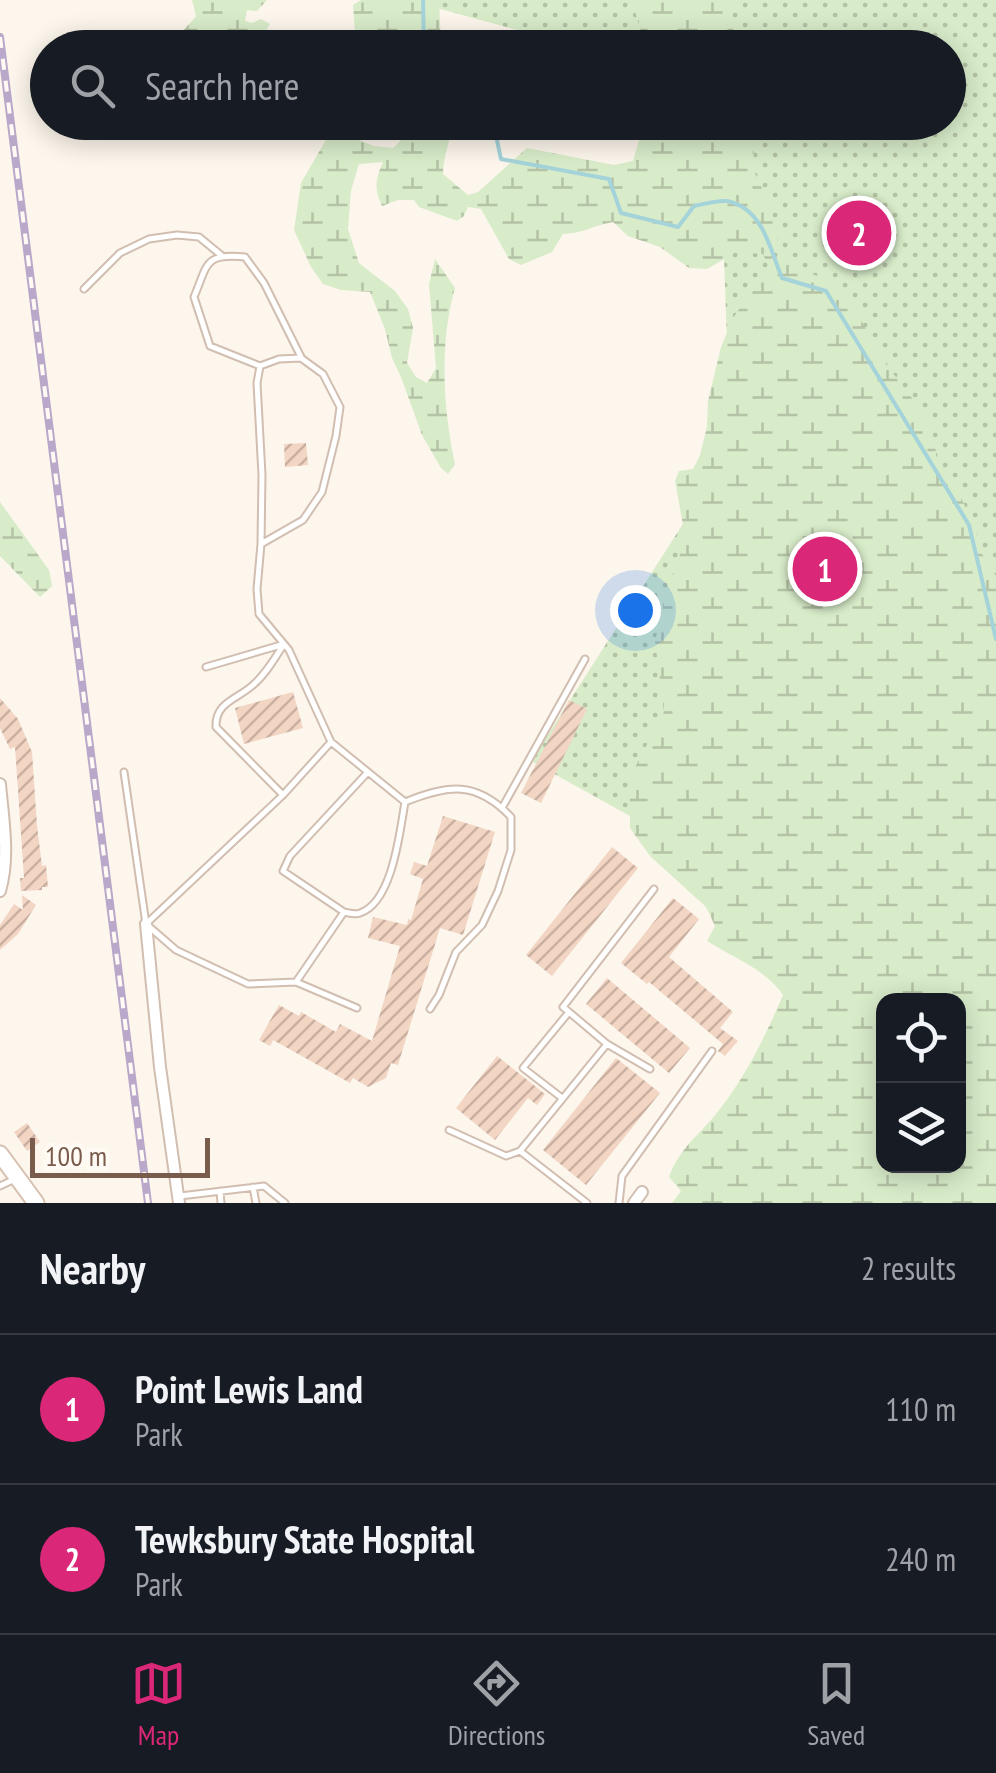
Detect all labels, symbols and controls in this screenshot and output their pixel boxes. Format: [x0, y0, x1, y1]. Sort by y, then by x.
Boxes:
search box [30, 30, 966, 140]
icon: search [65, 58, 120, 113]
text: Search here [145, 61, 299, 110]
pin: 2 [826, 196, 892, 270]
pin: 1 [792, 532, 858, 606]
your location [610, 585, 661, 636]
map controls [876, 993, 966, 1173]
button: locate [876, 993, 966, 1083]
button: layers [876, 1083, 966, 1173]
scale bar [30, 1133, 210, 1178]
text: 100 m [45, 1137, 107, 1174]
text: Nearby [40, 1241, 145, 1296]
text: 2 results [861, 1247, 956, 1289]
text: Point Lewis Land [135, 1364, 363, 1413]
text: 1 [65, 1388, 80, 1430]
text: 110 m [885, 1388, 956, 1430]
text: Park [135, 1413, 183, 1455]
text: Tewksbury State Hospital [135, 1514, 474, 1563]
text: 2 [65, 1538, 80, 1580]
text: 240 m [885, 1538, 956, 1580]
text: Park [135, 1563, 183, 1605]
tab: Map [131, 1656, 186, 1753]
tab: Directions [448, 1656, 545, 1753]
tab: Saved [807, 1656, 865, 1753]

